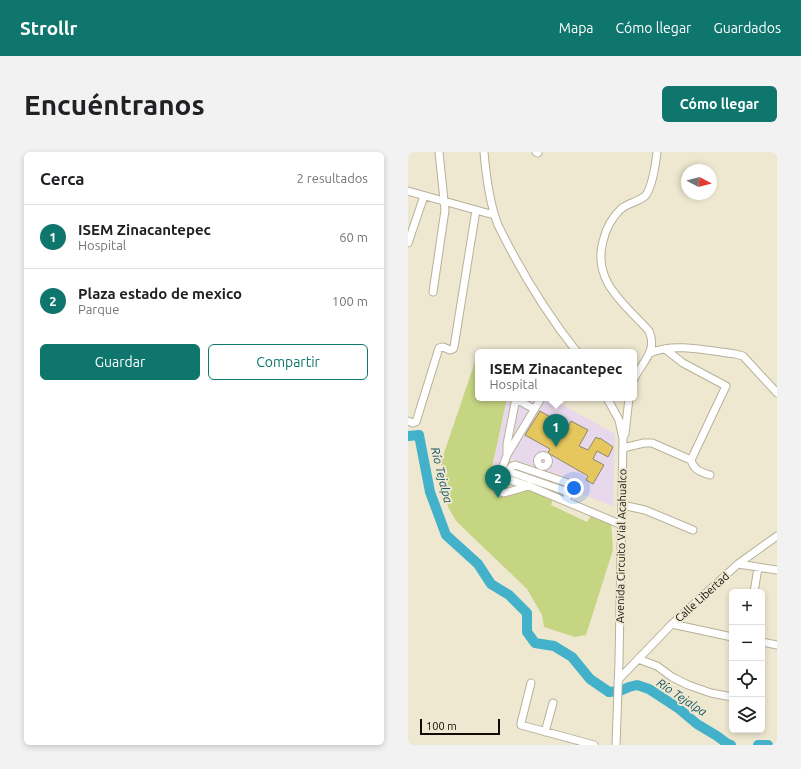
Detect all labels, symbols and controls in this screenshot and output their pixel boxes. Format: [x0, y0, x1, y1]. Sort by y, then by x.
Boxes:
text: Strollr [20, 17, 77, 39]
text: Mapa [559, 20, 594, 36]
text: Cómo llegar [616, 20, 691, 36]
text: Guardados [713, 20, 781, 36]
button: Cómo llegar [662, 86, 777, 122]
text: Encuéntranos [24, 89, 205, 120]
north arrow [681, 164, 717, 200]
text: Cerca [40, 169, 85, 188]
text: 2 resultados [297, 171, 368, 185]
text: ISEM Zinacantepec [78, 221, 211, 238]
text: 1 [49, 230, 57, 244]
text: 60 m [339, 230, 368, 244]
text: Hospital [78, 238, 126, 252]
text: Plaza estado de mexico [78, 285, 242, 302]
text: 2 [49, 294, 57, 308]
text: 100 m [332, 294, 368, 308]
text: Parque [78, 302, 119, 316]
button: Guardar [40, 344, 200, 380]
button: Compartir [208, 344, 368, 380]
popup [475, 349, 637, 401]
text: ISEM Zinacantepec [490, 360, 622, 377]
text: Hospital [490, 377, 538, 391]
pin: 1 [543, 414, 569, 447]
water label: Río Tejalpa [429, 446, 455, 505]
pin: 2 [485, 465, 511, 498]
street label: Avenida Circuito Vial Acahualco [614, 469, 628, 623]
your location [564, 478, 584, 498]
street label: Calle Libertad [673, 570, 731, 624]
map controls [729, 589, 765, 733]
button: + [729, 589, 765, 625]
button: − [729, 625, 765, 661]
button: locate [729, 661, 765, 697]
water label: Río Tejalpa [655, 676, 710, 719]
button: layers [729, 697, 765, 733]
scale bar [420, 717, 500, 736]
text: 100 m [426, 720, 457, 732]

